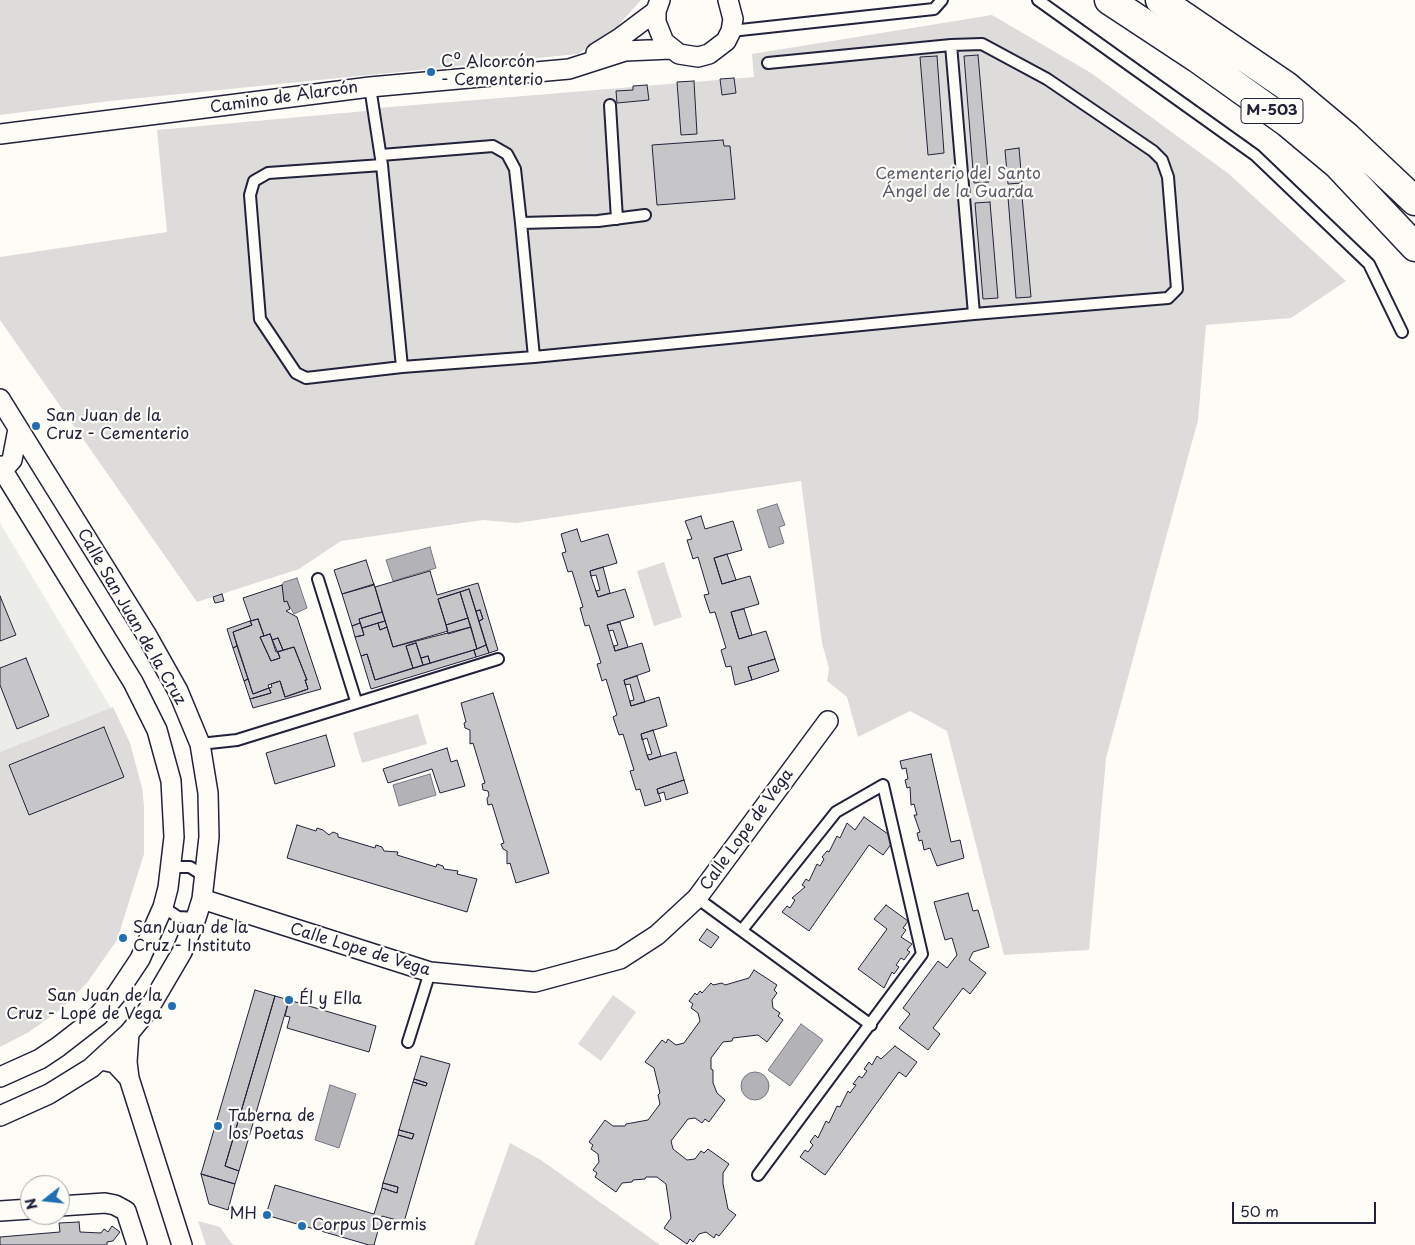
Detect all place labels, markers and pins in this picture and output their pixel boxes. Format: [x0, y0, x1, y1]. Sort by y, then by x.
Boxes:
place label: Cº Alcorcón - Cementerio [441, 53, 543, 91]
marker: Cº Alcorcón - Cementerio [425, 66, 437, 78]
place label: San Juan de la Cruz - Cementerio [46, 407, 189, 445]
marker: San Juan de la Cruz - Cementerio [30, 420, 42, 432]
place label: San Juan de la Cruz - Instituto [133, 919, 251, 957]
marker: San Juan de la Cruz - Instituto [117, 932, 129, 944]
place label: San Juan de la Cruz - Lope de Vega [6, 987, 162, 1025]
place label: Él y Ella [299, 990, 362, 1010]
marker: Él y Ella [283, 994, 295, 1006]
marker: San Juan de la Cruz - Lope de Vega [166, 1000, 178, 1012]
place label: Taberna de los Poetas [228, 1107, 315, 1145]
marker: Taberna de los Poetas [212, 1120, 224, 1132]
place label: MH [230, 1205, 257, 1225]
marker: MH [261, 1209, 273, 1221]
place label: Corpus Dermis [312, 1216, 426, 1236]
marker: Corpus Dermis [296, 1220, 308, 1232]

